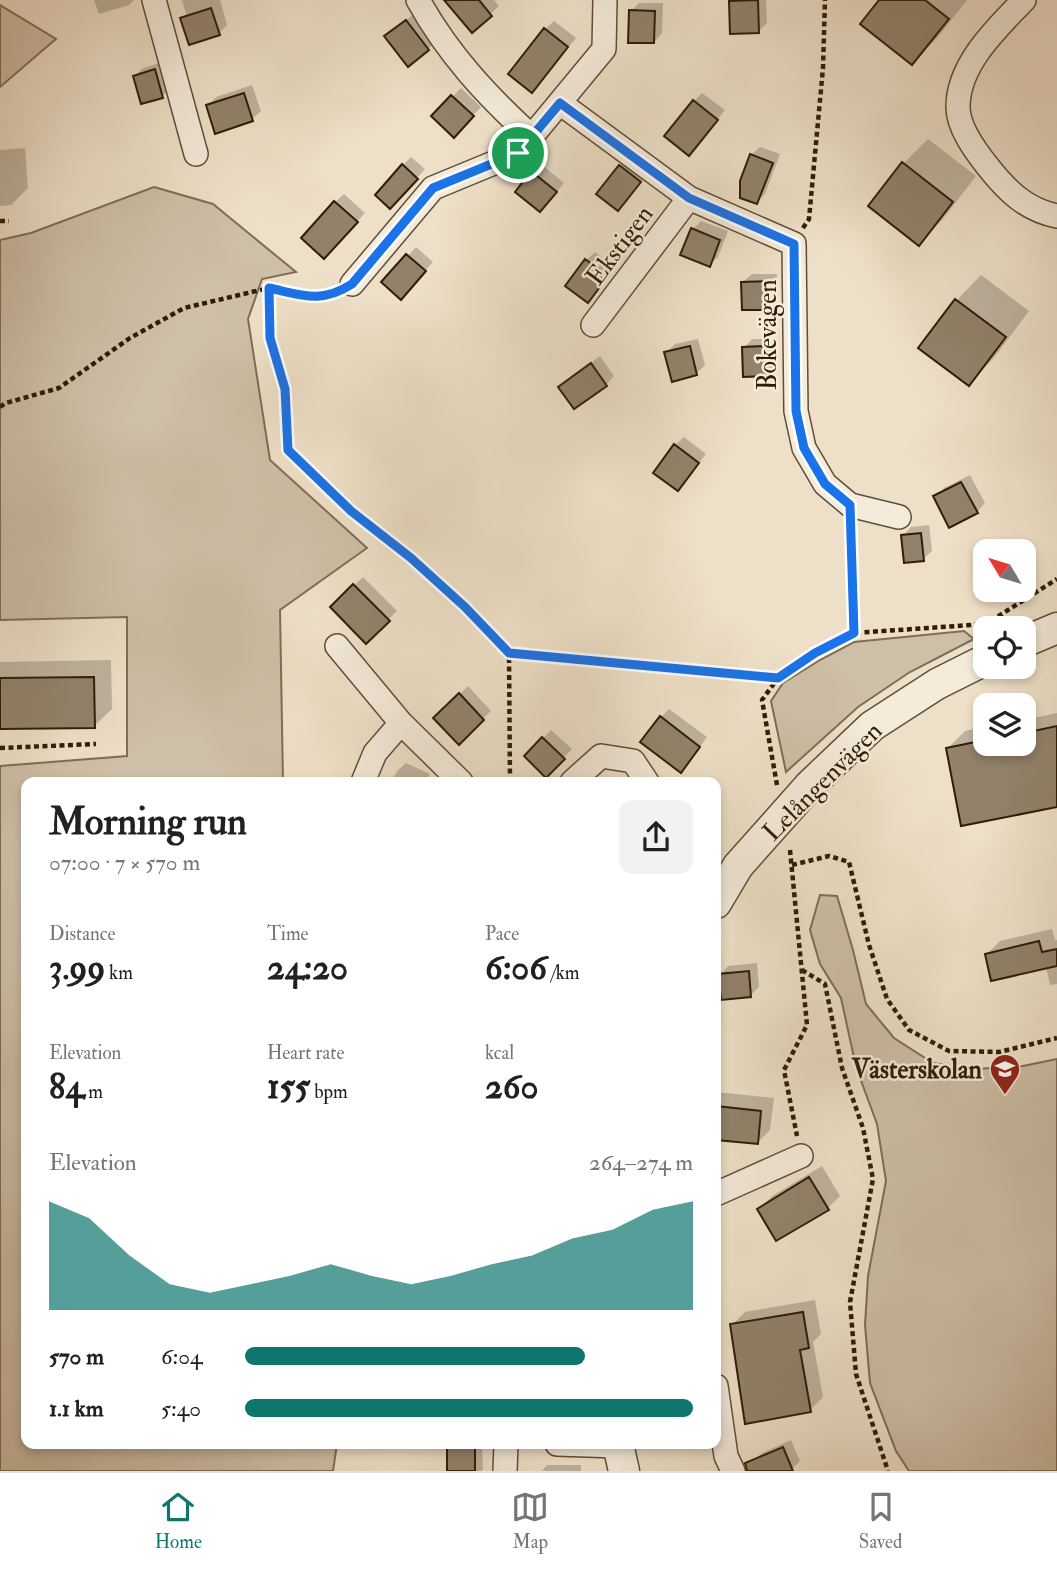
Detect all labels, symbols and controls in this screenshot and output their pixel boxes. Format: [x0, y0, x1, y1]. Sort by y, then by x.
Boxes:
pin [488, 123, 548, 183]
icon: arrive [499, 134, 537, 172]
street label: Ekstigen [579, 199, 660, 292]
street label: Bokevägen [752, 279, 784, 391]
north arrow [973, 539, 1036, 602]
map controls [973, 539, 1036, 756]
button: locate [973, 616, 1036, 679]
button: layers [973, 693, 1036, 756]
street label: Lelångenvägen [756, 715, 889, 848]
text: Morning run [49, 798, 247, 846]
button: share [619, 800, 693, 874]
text: 07:00 · 7 × 570 m [49, 848, 200, 877]
text: Distance [49, 922, 115, 946]
text: Time [267, 922, 309, 946]
text: Pace [485, 922, 519, 946]
text: 3.99 [49, 946, 105, 990]
text: 24:20 [267, 946, 348, 990]
text: 6:06 [485, 946, 547, 990]
text: km [105, 961, 133, 985]
text: /km [547, 961, 580, 985]
text: Elevation [49, 1041, 121, 1065]
text: Heart rate [267, 1041, 344, 1065]
text: kcal [485, 1041, 514, 1065]
school or university icon: Västerskolan [988, 1052, 1022, 1096]
place label: Västerskolan [851, 1054, 983, 1086]
text: 84 [49, 1065, 84, 1109]
text: 155 [267, 1065, 310, 1109]
text: 260 [485, 1065, 538, 1109]
text: m [84, 1080, 103, 1104]
text: bpm [310, 1080, 348, 1104]
text: Elevation [49, 1148, 137, 1177]
text: 264–274 m [589, 1148, 693, 1177]
text: 570 m [49, 1342, 104, 1371]
text: 6:04 [161, 1342, 202, 1371]
text: 1.1 km [49, 1394, 104, 1423]
text: 5:40 [161, 1394, 201, 1423]
tab: Home [155, 1488, 202, 1554]
tab: Map [511, 1488, 549, 1554]
tab: Saved [859, 1488, 902, 1554]

